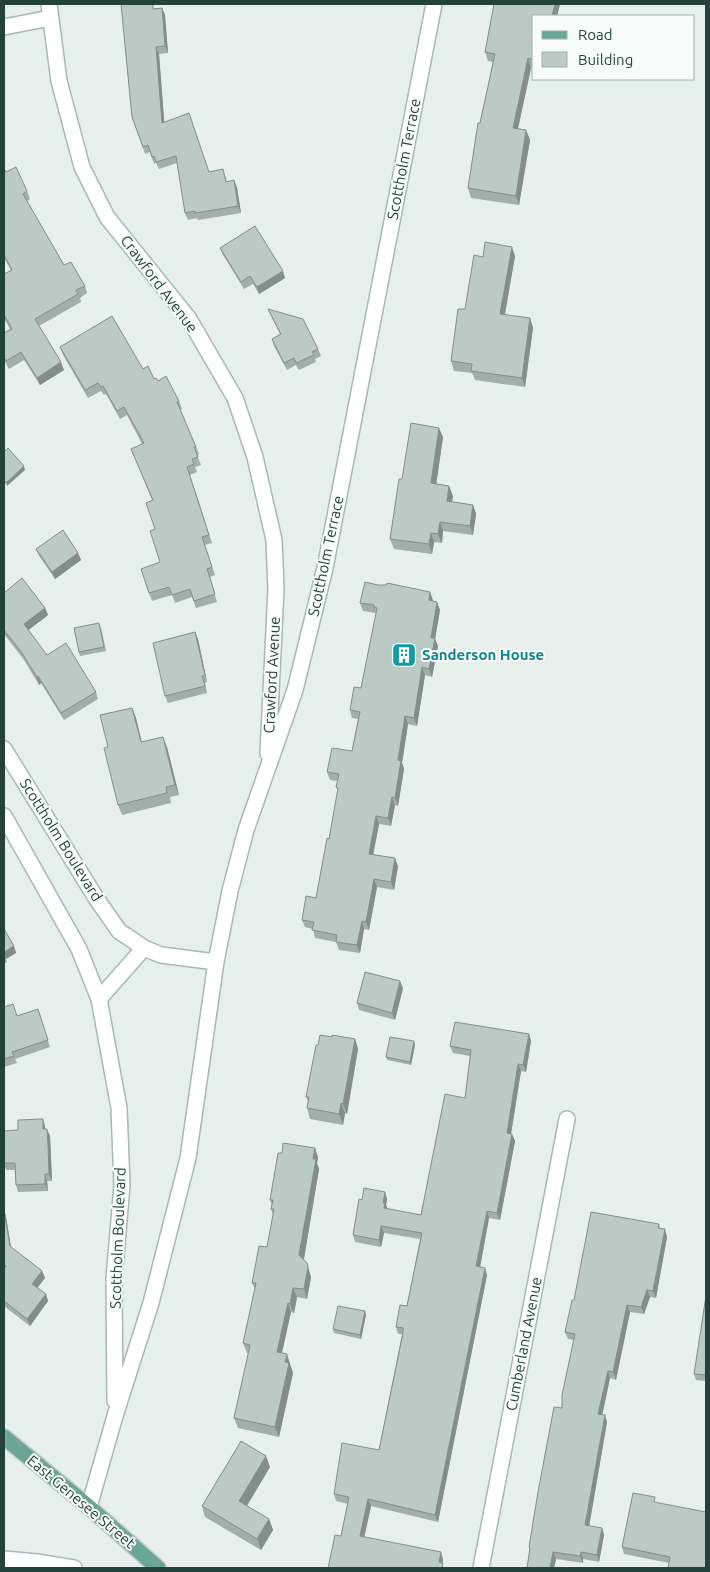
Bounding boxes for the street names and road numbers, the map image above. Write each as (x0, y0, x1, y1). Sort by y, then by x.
street label: Scottholm Terrace (383, 97, 424, 221)
street label: Crawford Avenue (117, 232, 201, 336)
street label: Scottholm Terrace (304, 494, 347, 618)
street label: Crawford Avenue (260, 616, 283, 734)
street label: Scottholm Boulevard (17, 775, 106, 904)
street label: Scottholm Boulevard (107, 1167, 128, 1309)
street label: Cumberland Avenue (502, 1275, 545, 1412)
street label: East Genesee Street (24, 1452, 139, 1552)

